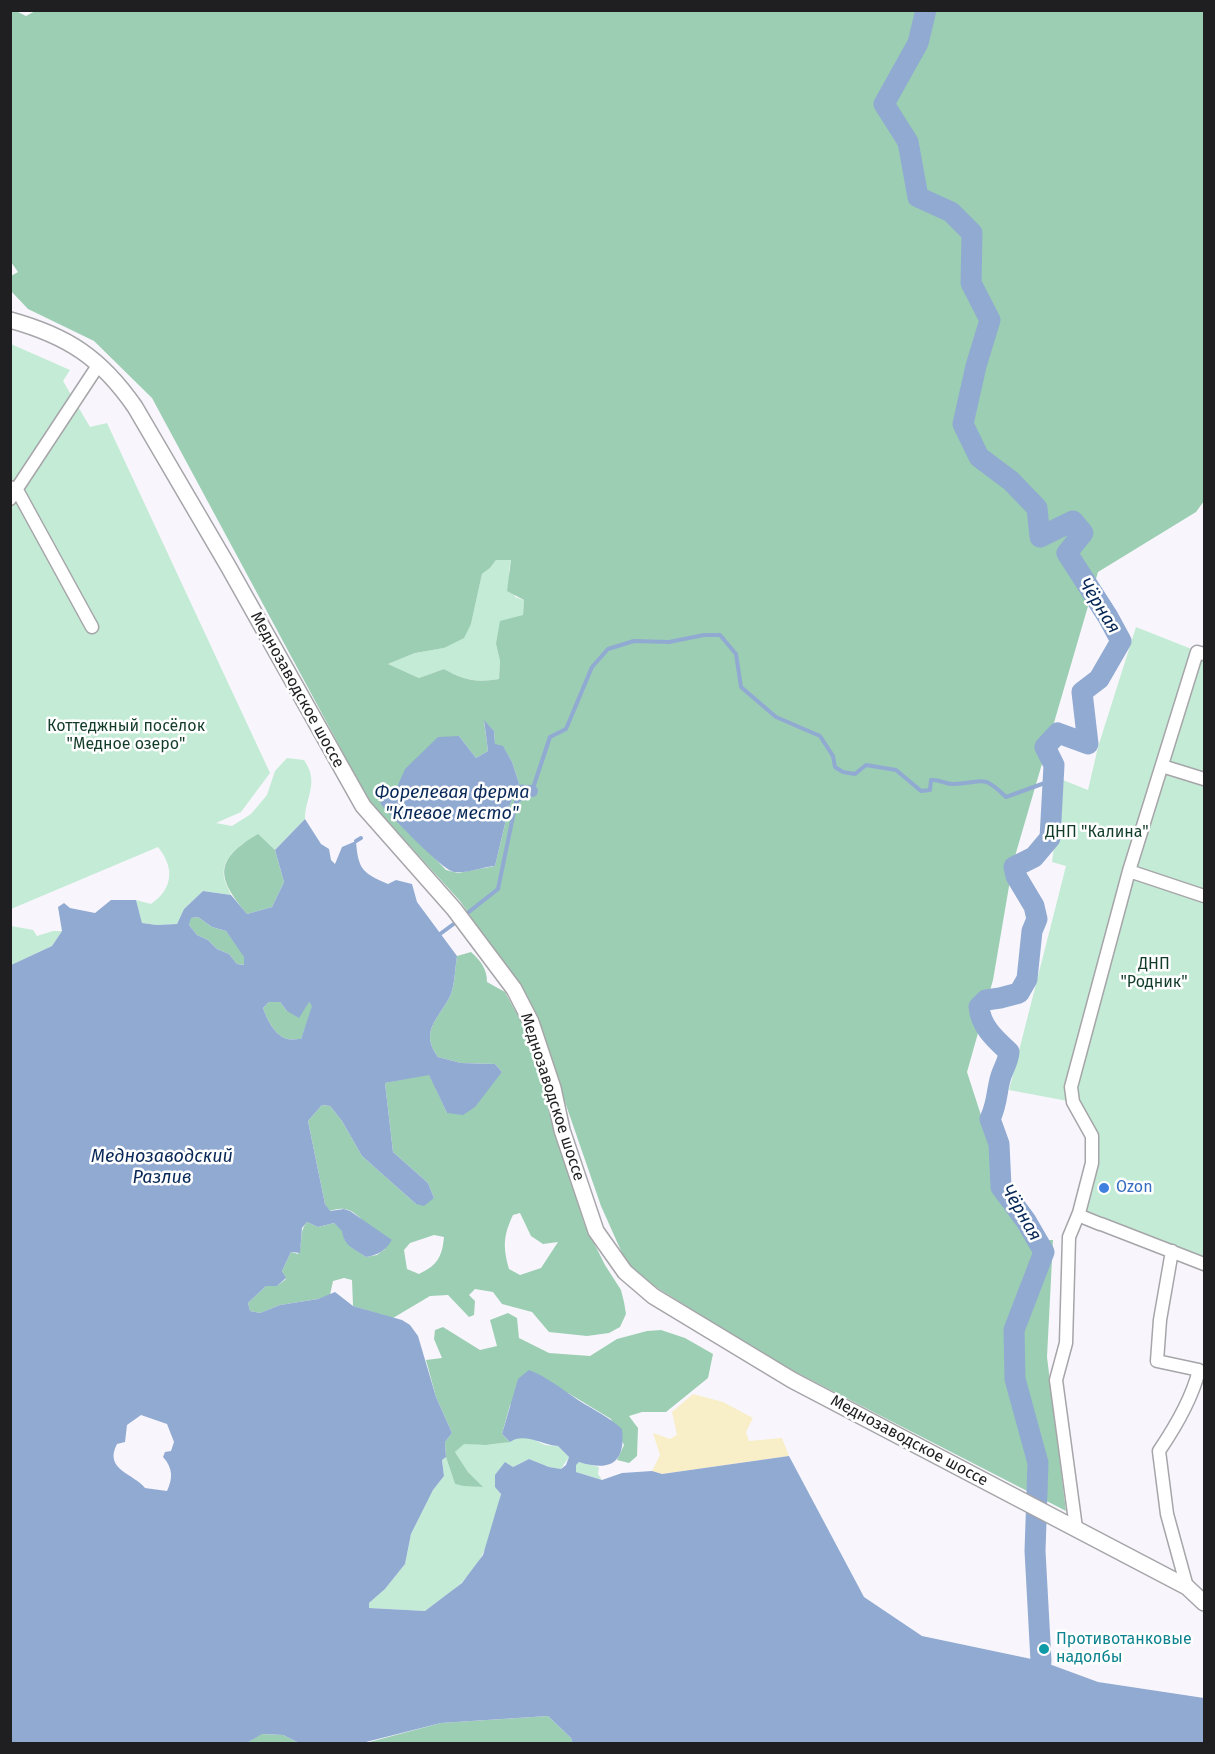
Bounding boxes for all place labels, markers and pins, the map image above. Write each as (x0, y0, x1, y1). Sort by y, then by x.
place label: Ozon (1116, 1178, 1153, 1198)
marker: Ozon (1097, 1181, 1111, 1195)
place label: Противотанковые надолбы (1056, 1630, 1192, 1668)
marker: Противотанковые надолбы (1037, 1642, 1051, 1656)

